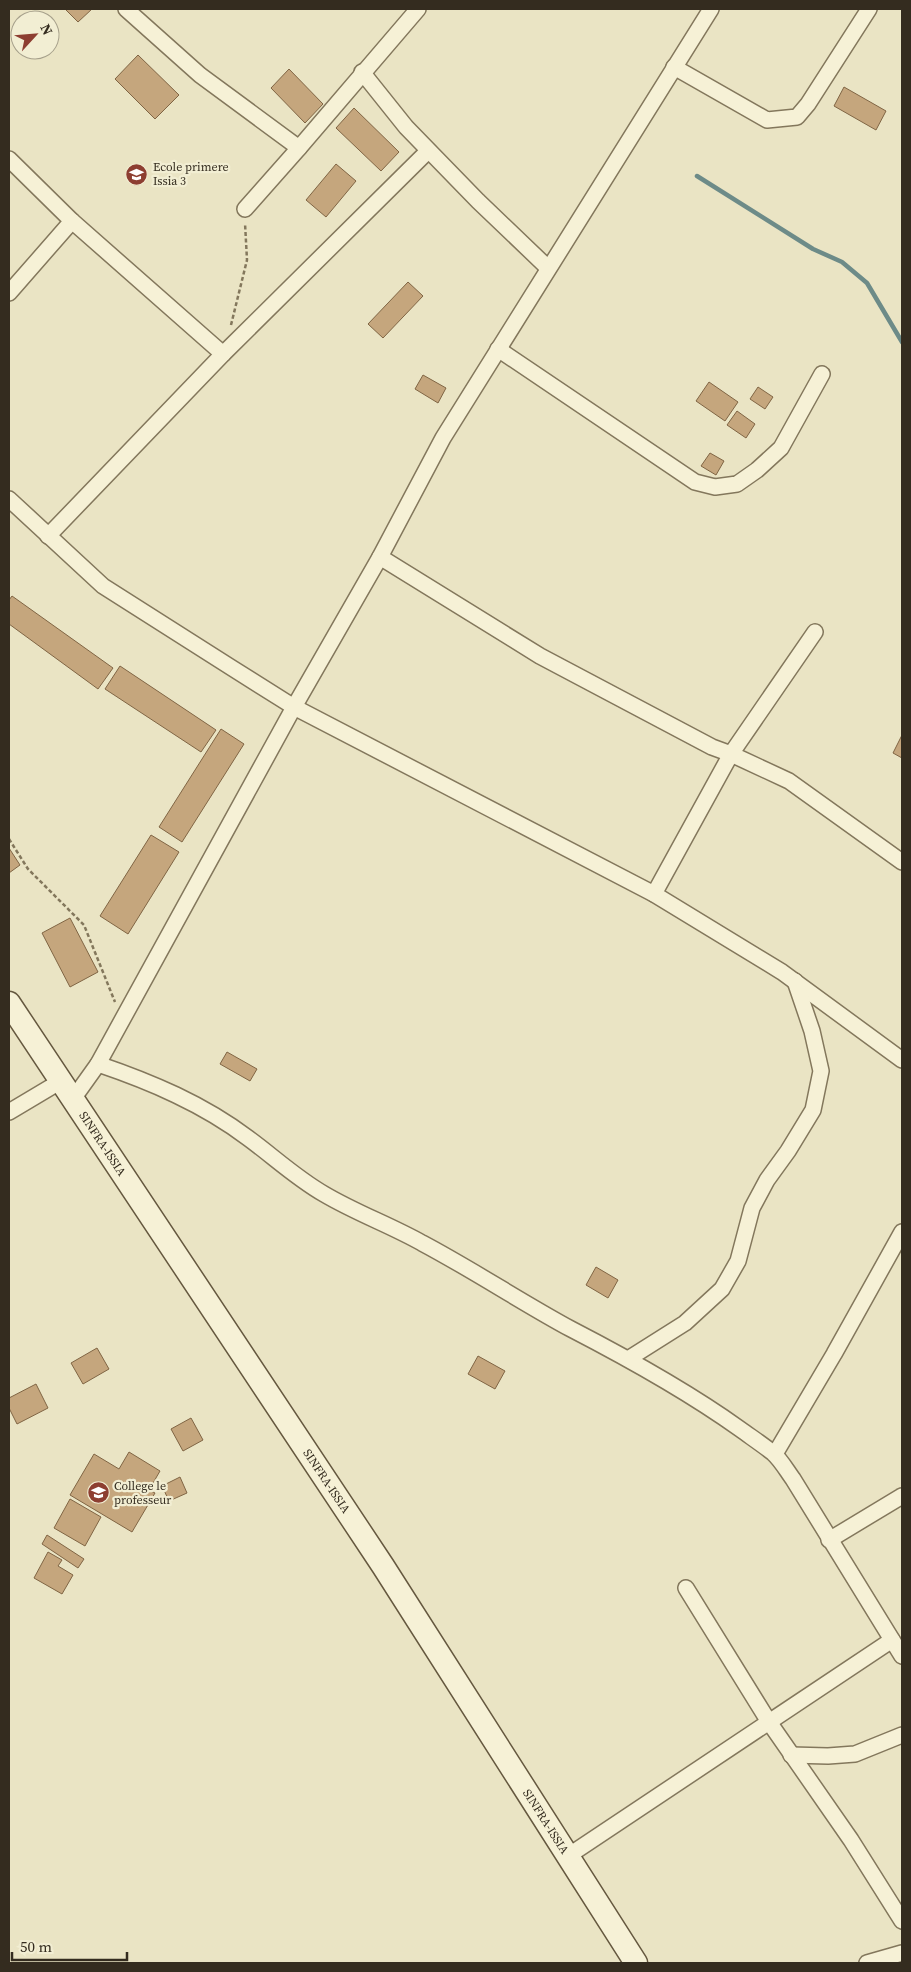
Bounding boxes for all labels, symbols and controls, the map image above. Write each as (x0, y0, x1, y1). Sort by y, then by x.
north arrow (10, 10, 60, 60)
text: N (35, 20, 58, 38)
place label: Ecole primere Issia 3 (153, 159, 229, 189)
school or university icon: Ecole primere Issia 3 (125, 162, 149, 186)
street label: SINFRA-ISSIA (75, 1108, 130, 1179)
street label: SINFRA-ISSIA (299, 1446, 354, 1516)
place label: College le professeur (114, 1478, 171, 1508)
school or university icon: College le professeur (86, 1481, 110, 1505)
street label: SINFRA-ISSIA (519, 1786, 573, 1857)
scale bar (12, 1930, 128, 1962)
text: 50 m (20, 1936, 52, 1957)

